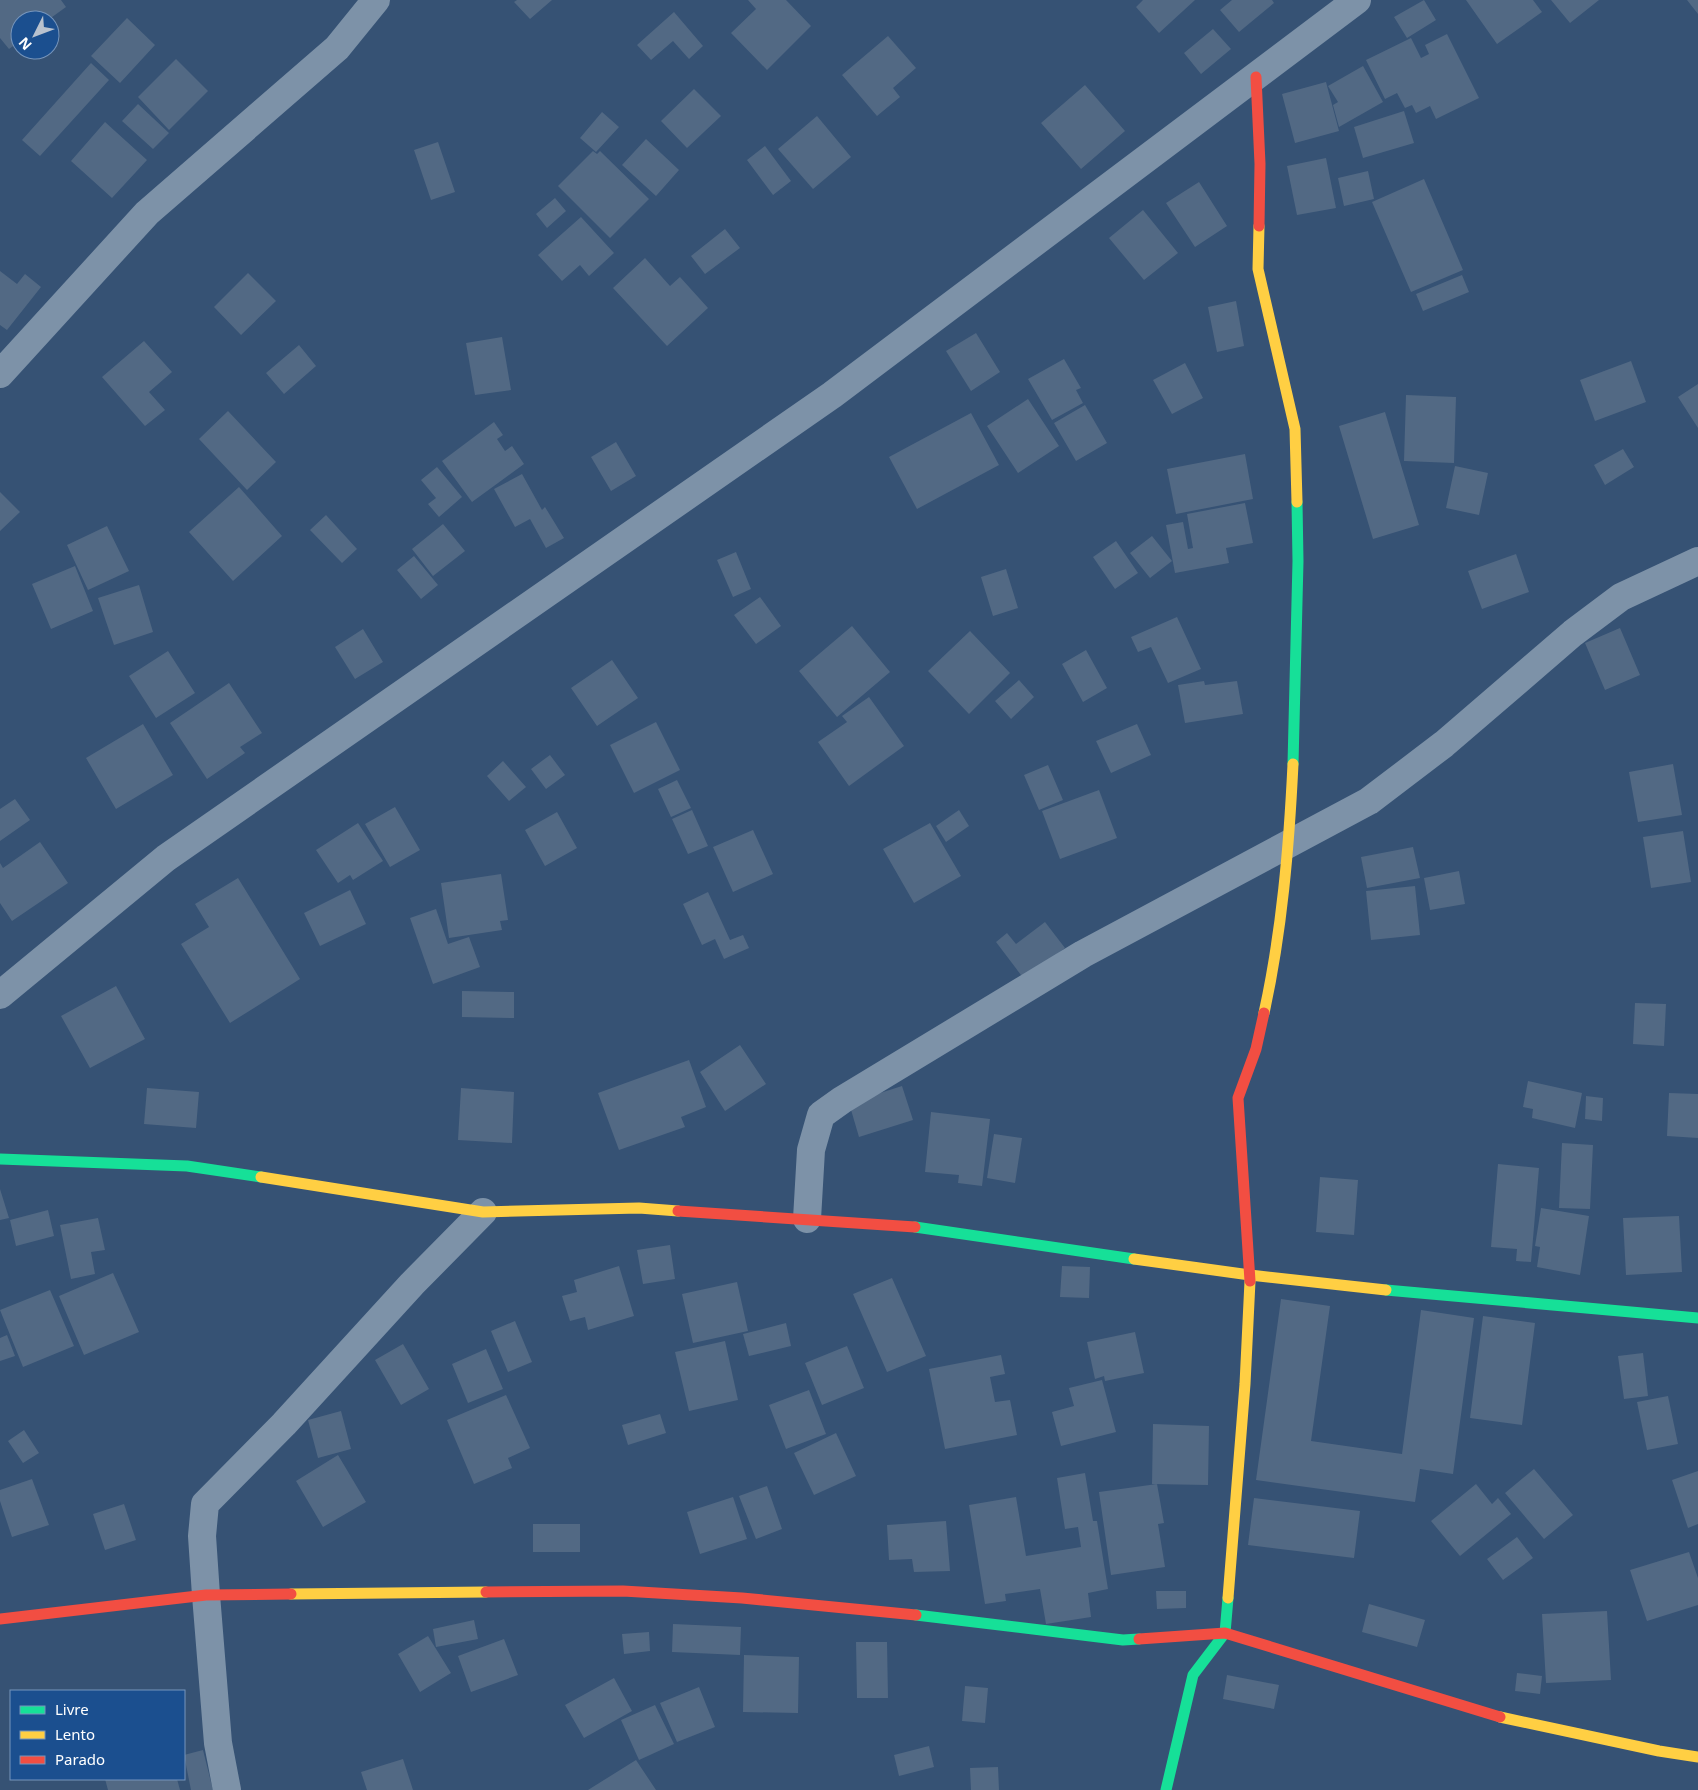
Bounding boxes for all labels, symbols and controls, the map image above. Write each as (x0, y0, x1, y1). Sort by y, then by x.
north arrow (10, 10, 60, 60)
text: N (14, 33, 36, 55)
legend (10, 1690, 185, 1780)
text: Livre (55, 1699, 89, 1719)
text: Lento (55, 1724, 95, 1744)
text: Parado (55, 1749, 105, 1769)

